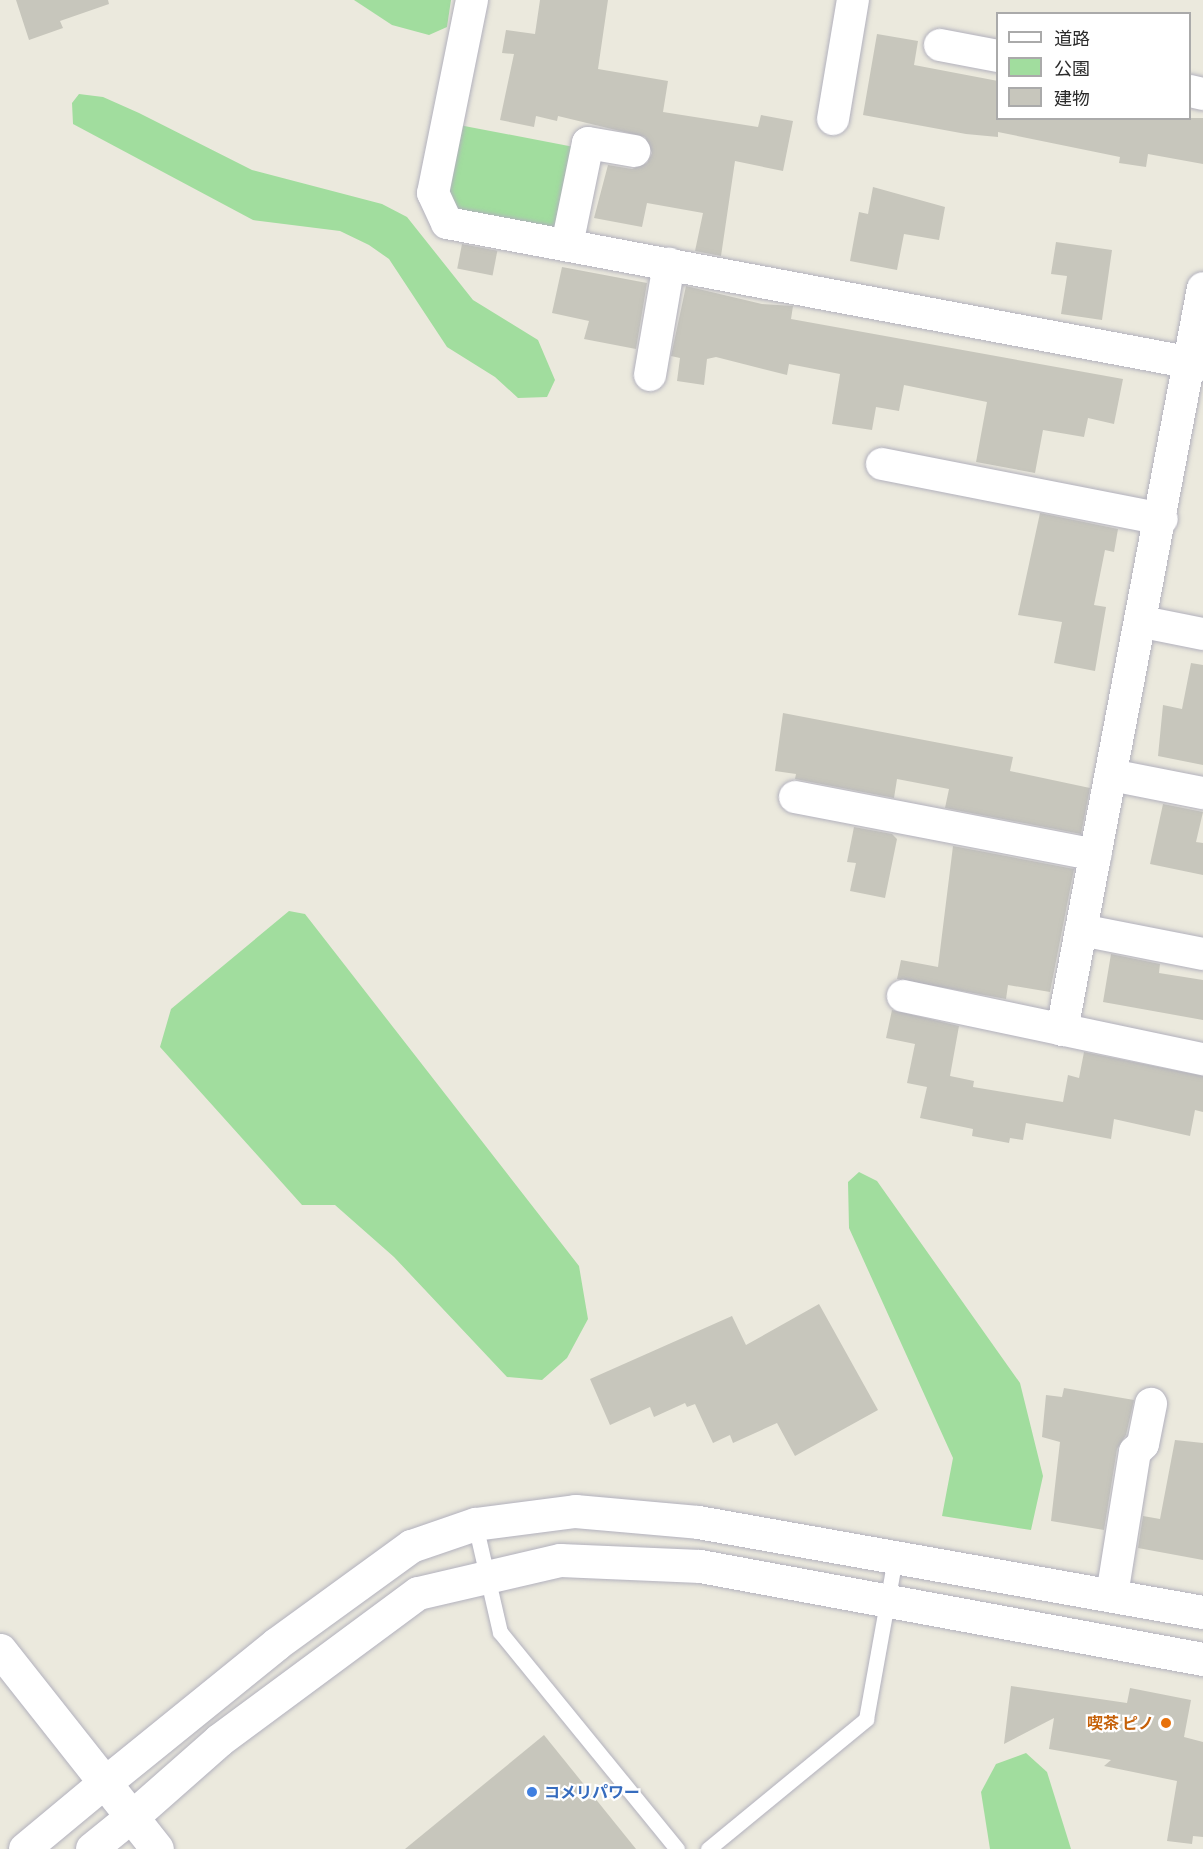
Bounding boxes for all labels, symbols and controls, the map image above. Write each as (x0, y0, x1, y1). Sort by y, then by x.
legend (996, 12, 1191, 120)
text: 道路 (1054, 27, 1090, 49)
text: 公園 (1054, 57, 1090, 79)
text: 建物 (1054, 87, 1090, 109)
place label: 喫茶 ピノ (1087, 1713, 1154, 1733)
marker: 喫茶 ピノ (1159, 1716, 1173, 1730)
place label: コメリパワー (544, 1782, 640, 1802)
marker: コメリパワー (525, 1785, 539, 1799)

